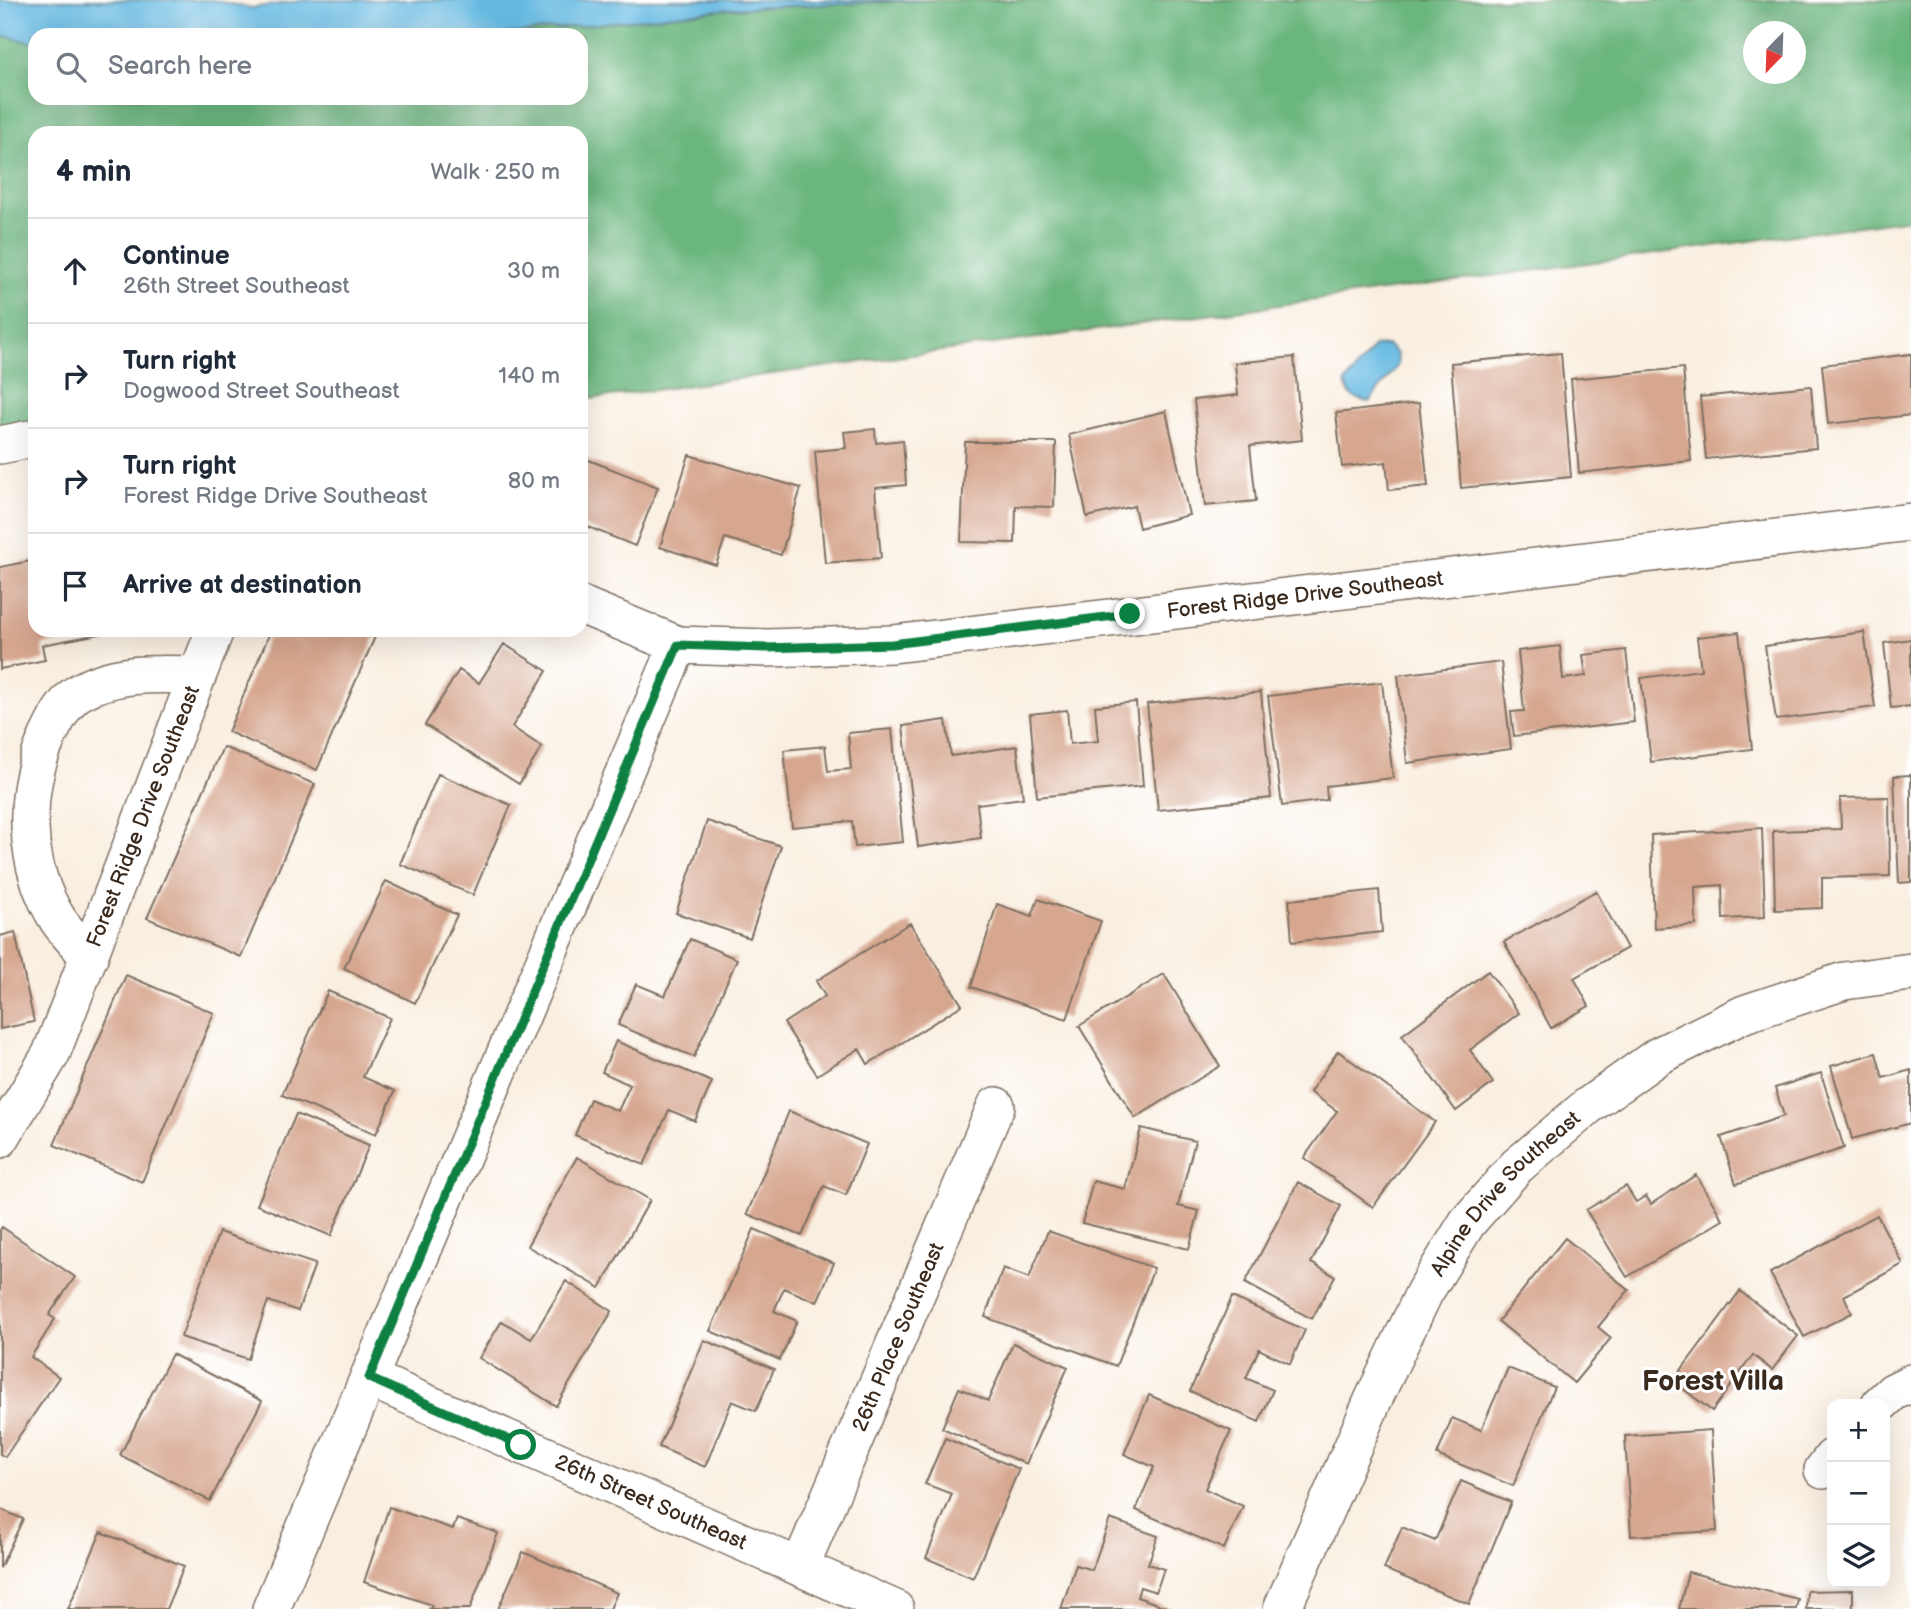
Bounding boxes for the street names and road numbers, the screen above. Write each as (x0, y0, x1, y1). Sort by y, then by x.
street label: Forest Ridge Drive Southeast (1165, 566, 1445, 624)
street label: Forest Ridge Drive Southeast (81, 682, 205, 951)
street label: Alpine Drive Southeast (1425, 1105, 1586, 1281)
street label: 26th Place Southeast (847, 1238, 949, 1435)
street label: 26th Street Southeast (551, 1449, 751, 1555)

